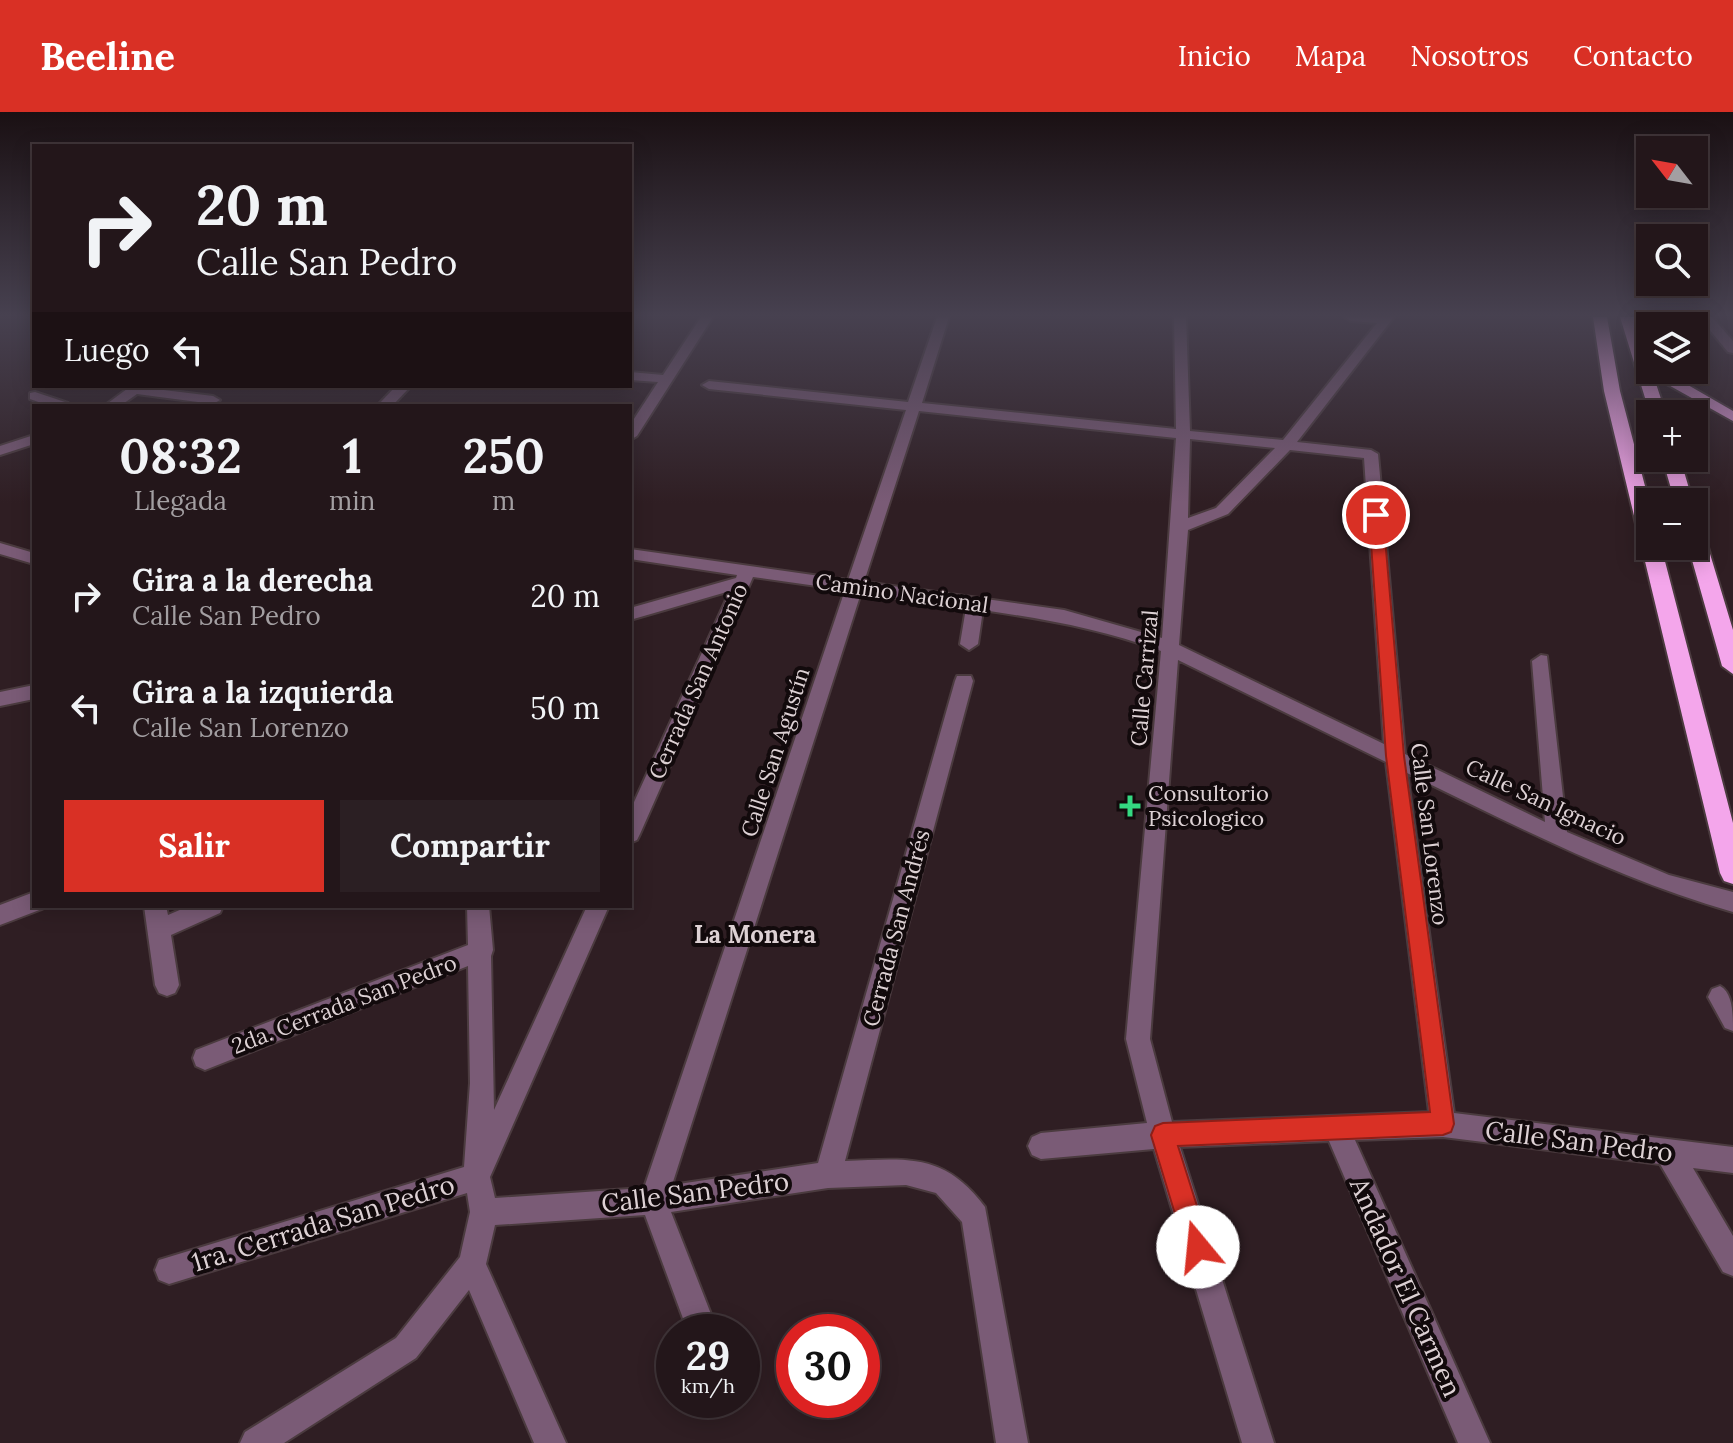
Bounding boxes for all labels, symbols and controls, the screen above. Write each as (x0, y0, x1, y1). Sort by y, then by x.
text: Beeline (40, 32, 175, 80)
text: Inicio (1178, 38, 1251, 74)
text: Mapa (1295, 38, 1366, 74)
text: Nosotros (1410, 38, 1529, 74)
text: Contacto (1573, 38, 1693, 74)
north arrow (1636, 136, 1708, 208)
map controls (1636, 136, 1708, 560)
text: 20 m (196, 169, 328, 240)
icon: right (64, 176, 168, 280)
button: search (1636, 224, 1708, 296)
text: Calle San Pedro (196, 239, 457, 285)
button: layers (1636, 312, 1708, 384)
icon: left (166, 328, 210, 372)
text: Luego (64, 331, 150, 369)
button: + (1636, 400, 1708, 472)
text: 08:32 (119, 425, 242, 486)
text: 1 (342, 425, 362, 486)
text: 250 (463, 425, 545, 486)
pin (1342, 481, 1410, 549)
text: Llegada (134, 484, 227, 517)
text: min (329, 484, 375, 517)
text: m (492, 484, 515, 517)
button: − (1636, 488, 1708, 560)
icon: arrive (1354, 493, 1398, 537)
text: Gira a la derecha (132, 561, 373, 599)
street label: Camino Nacional (814, 567, 990, 619)
icon: right (64, 574, 108, 618)
text: 20 m (531, 577, 600, 615)
street label: Cerrada San Antonio (642, 579, 754, 783)
text: Calle San Pedro (132, 599, 321, 632)
street label: Calle Carrizal (1124, 609, 1164, 747)
street label: Calle San Agustín (734, 664, 816, 840)
text: Gira a la izquierda (132, 673, 393, 711)
icon: left (64, 686, 108, 730)
text: 50 m (530, 689, 600, 727)
text: Calle San Lorenzo (132, 711, 349, 744)
street label: Calle San Lorenzo (1405, 741, 1455, 927)
street label: Calle San Ignacio (1461, 753, 1631, 851)
place label: Consultorio Psicologico (1148, 779, 1269, 832)
marker: Consultorio Psicologico (1119, 795, 1141, 817)
button: Salir (64, 800, 324, 892)
button: Compartir (340, 800, 600, 892)
street label: Cerrada San Andrés (856, 827, 936, 1029)
district label: La Monera (694, 919, 816, 950)
street label: 2da. Cerrada San Pedro (228, 948, 460, 1060)
street label: Calle San Pedro (1483, 1113, 1675, 1169)
street label: Calle San Pedro (599, 1164, 791, 1220)
street label: 1ra. Cerrada San Pedro (188, 1167, 458, 1279)
street label: Andador El Carmen (1343, 1172, 1469, 1401)
position arrow (1156, 1205, 1240, 1289)
speed limit sign: 30 (776, 1314, 880, 1418)
text: 29 (686, 1330, 730, 1381)
text: km/h (681, 1373, 735, 1398)

